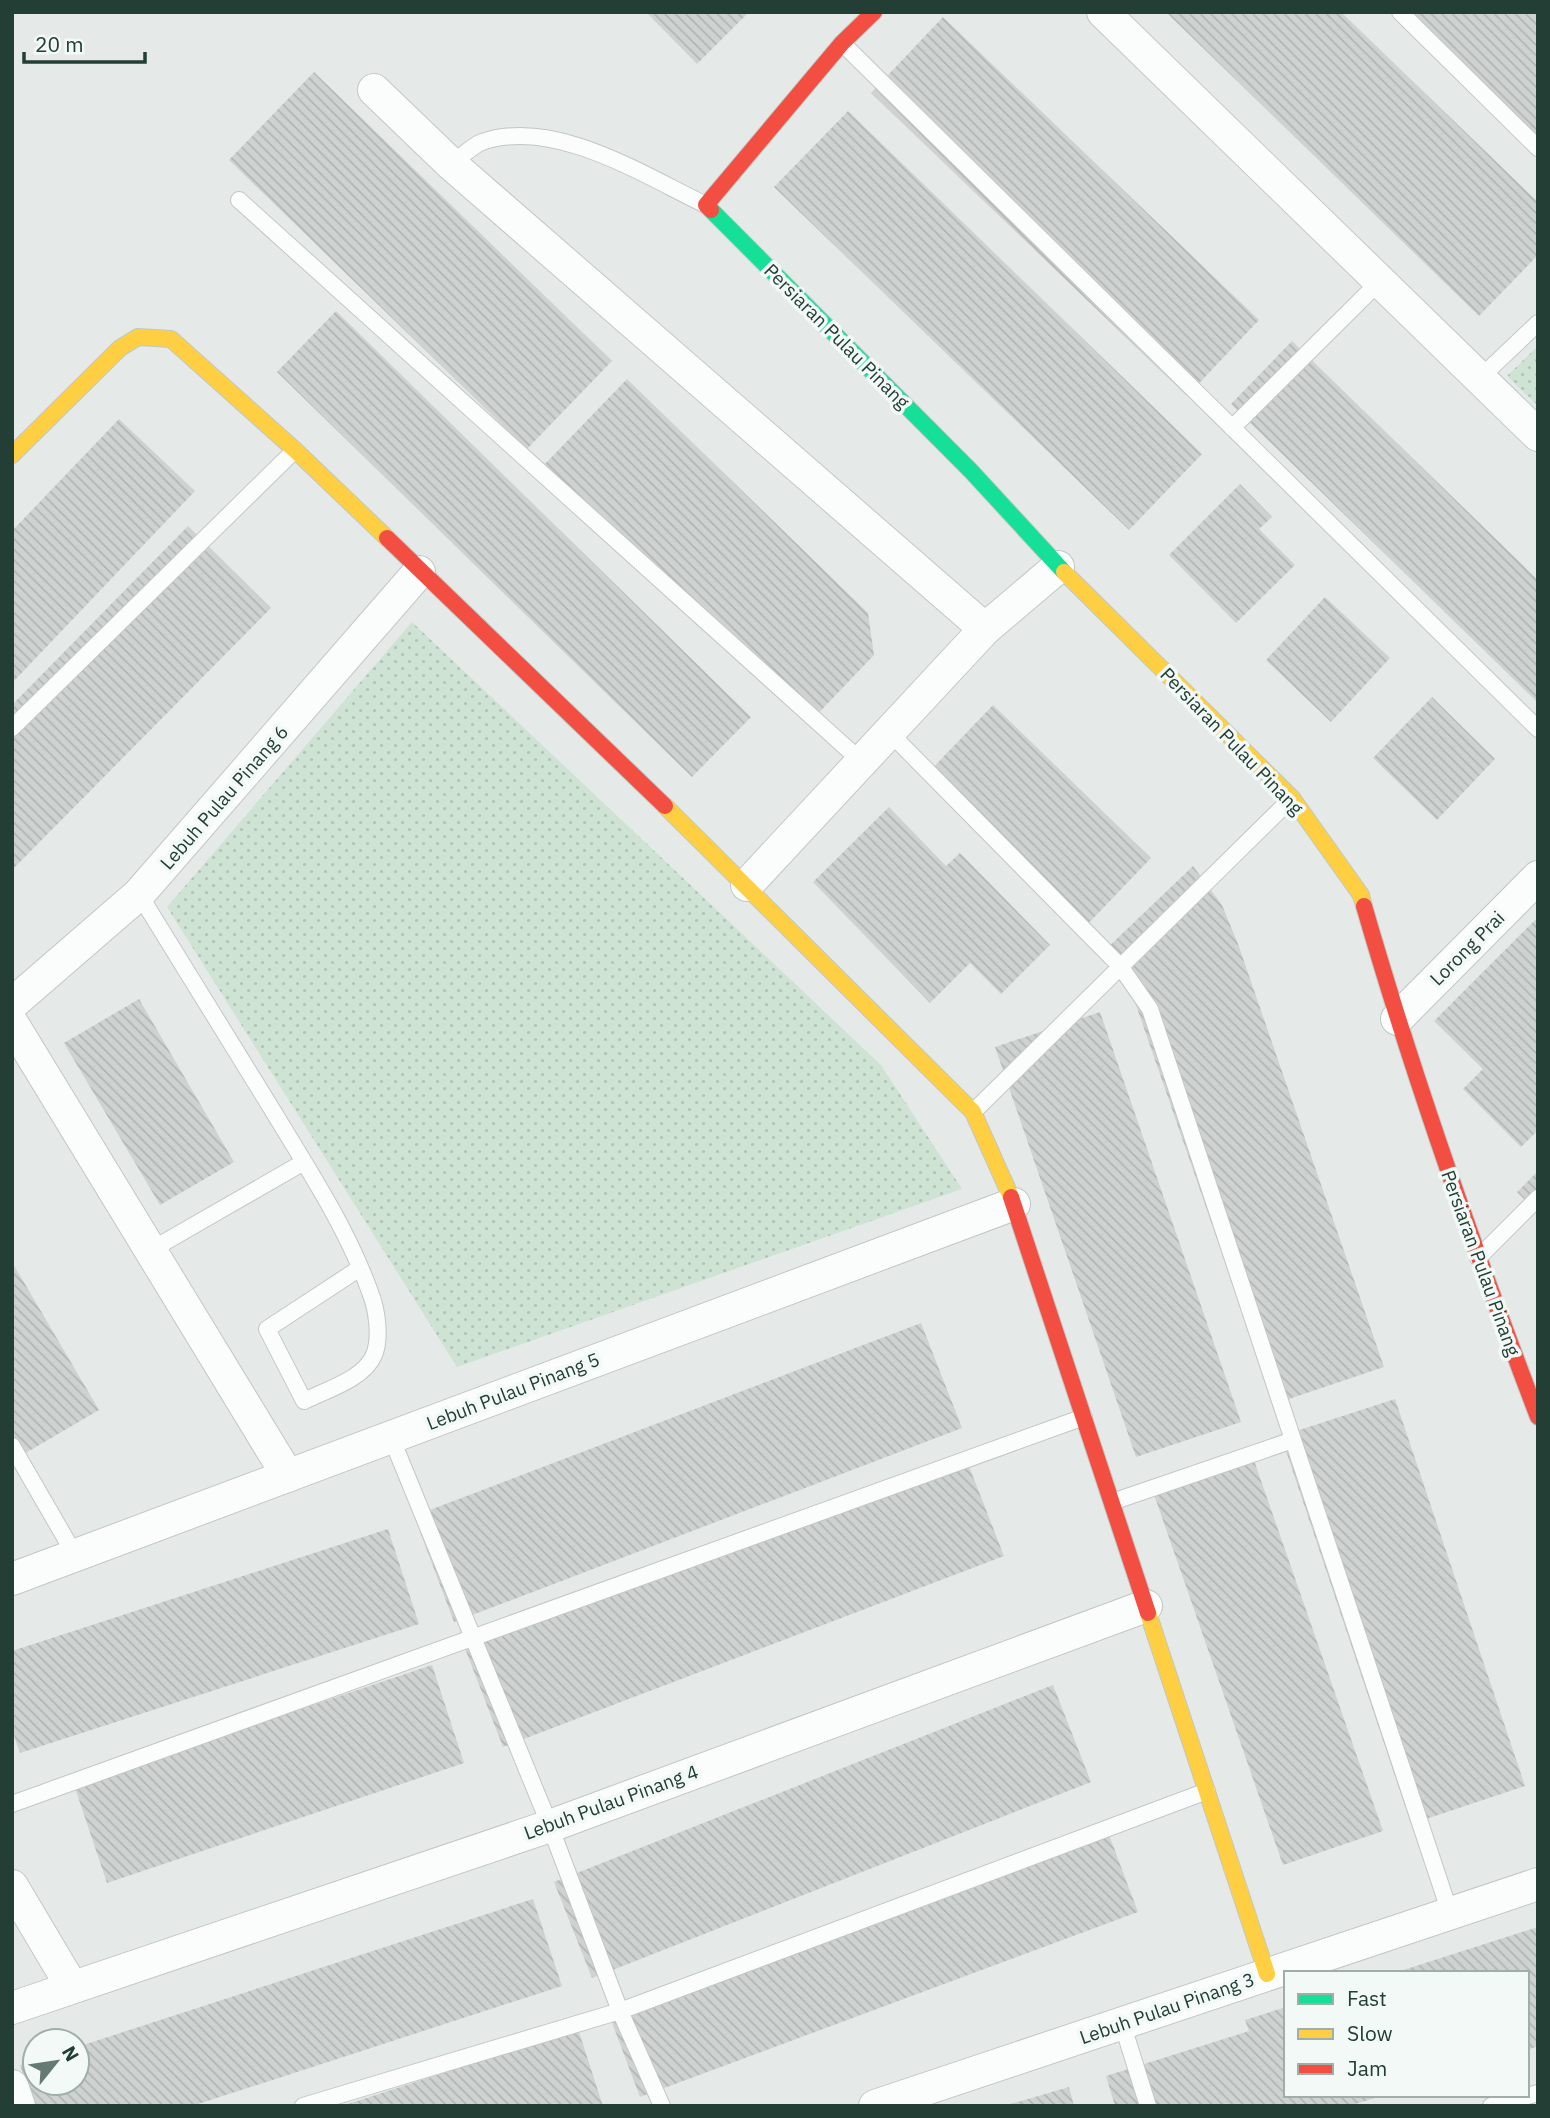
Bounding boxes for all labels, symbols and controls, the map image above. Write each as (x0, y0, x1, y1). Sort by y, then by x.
scale bar (24, 21, 145, 65)
text: 20 m (35, 30, 84, 58)
street label: Persiaran Pulau Pinang (759, 258, 915, 414)
street label: Persiaran Pulau Pinang (1155, 662, 1309, 820)
street label: Lebuh Pulau Pinang 6 (155, 720, 293, 874)
street label: Lorong Prai (1425, 906, 1509, 990)
street label: Persiaran Pulau Pinang (1436, 1167, 1526, 1359)
street label: Lebuh Pulau Pinang 5 (423, 1347, 603, 1435)
street label: Lebuh Pulau Pinang 4 (521, 1759, 701, 1845)
street label: Lebuh Pulau Pinang 3 (1076, 1967, 1258, 2049)
legend (1284, 1971, 1529, 2097)
text: Fast (1347, 1984, 1387, 2012)
text: Slow (1347, 2019, 1393, 2047)
north arrow (21, 2027, 91, 2097)
text: N (57, 2042, 85, 2065)
text: Jam (1347, 2054, 1387, 2082)

